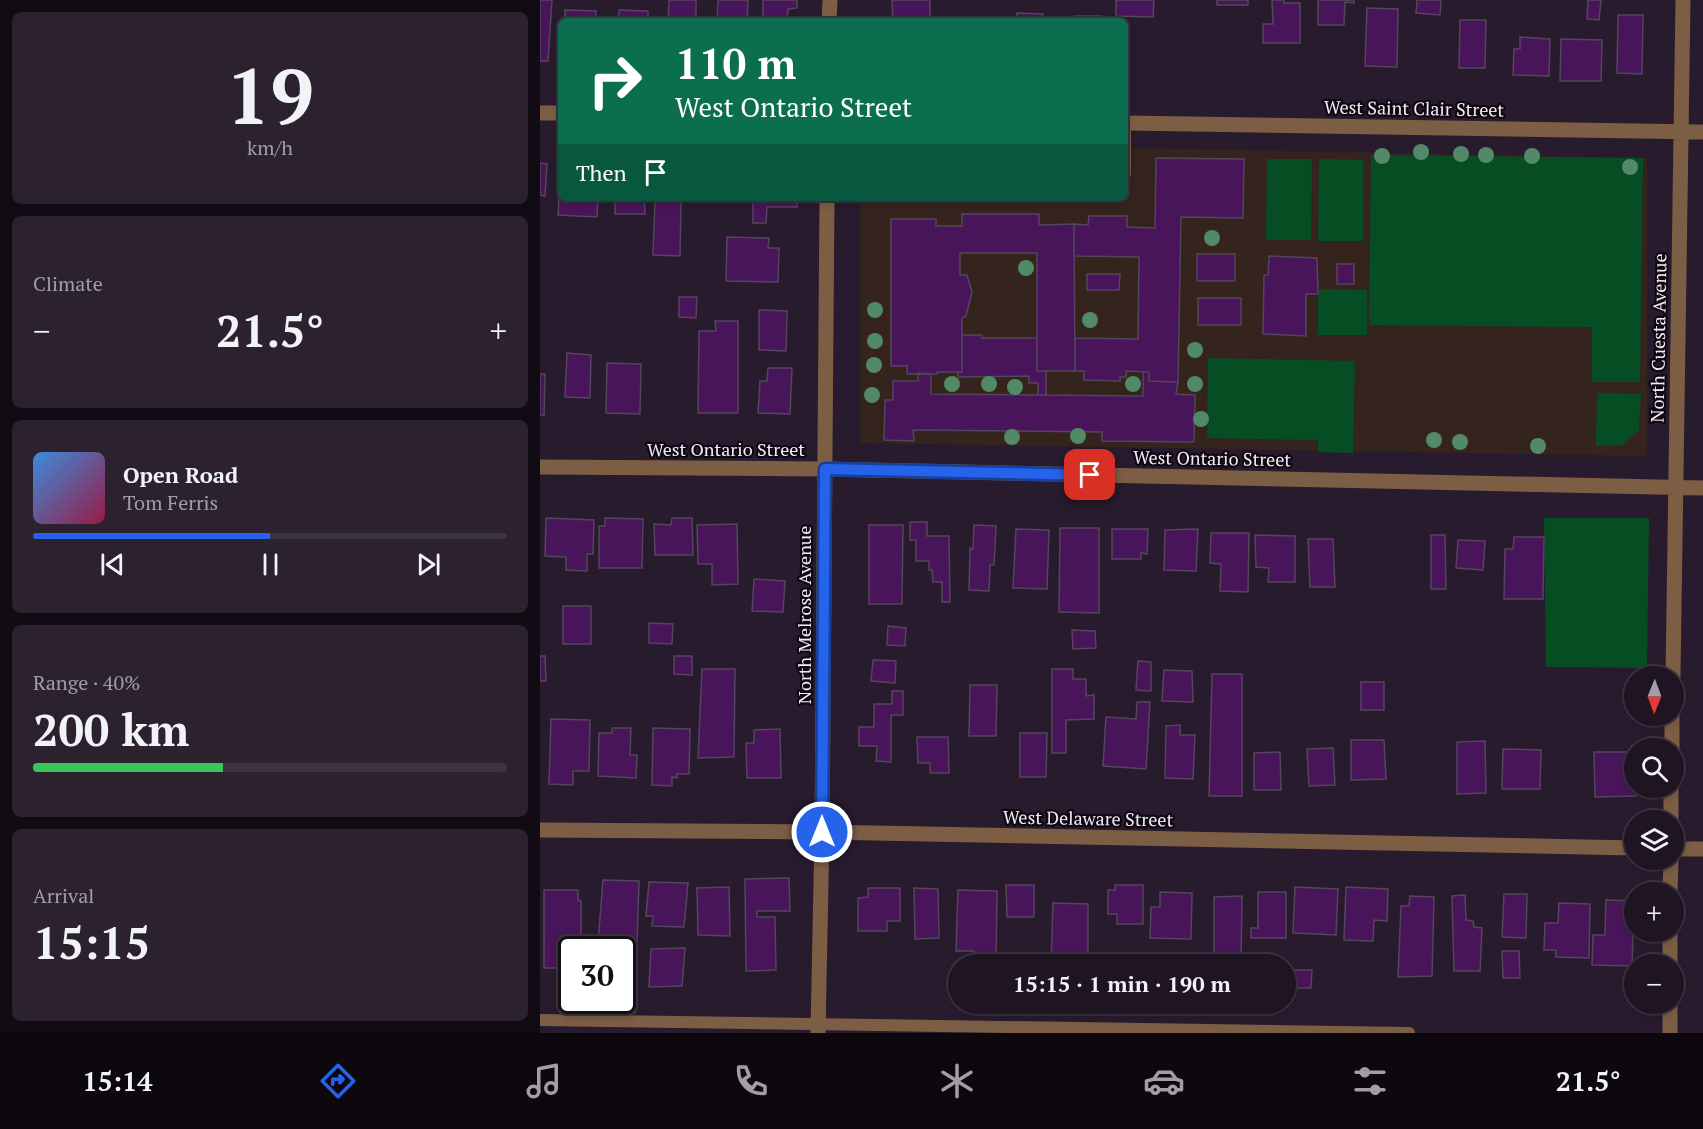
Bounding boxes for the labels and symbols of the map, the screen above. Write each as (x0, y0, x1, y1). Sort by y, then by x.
street label: West Saint Clair Street (1324, 94, 1505, 122)
street label: North Cuesta Avenue (1645, 253, 1671, 423)
street label: West Ontario Street (647, 437, 805, 461)
street label: West Ontario Street (1133, 445, 1292, 471)
pin (1064, 449, 1115, 500)
street label: North Melrose Avenue (792, 526, 816, 704)
north arrow (1624, 666, 1684, 726)
position arrow (790, 800, 854, 864)
street label: West Delaware Street (1003, 805, 1174, 831)
speed limit sign: 30 (558, 936, 636, 1014)

